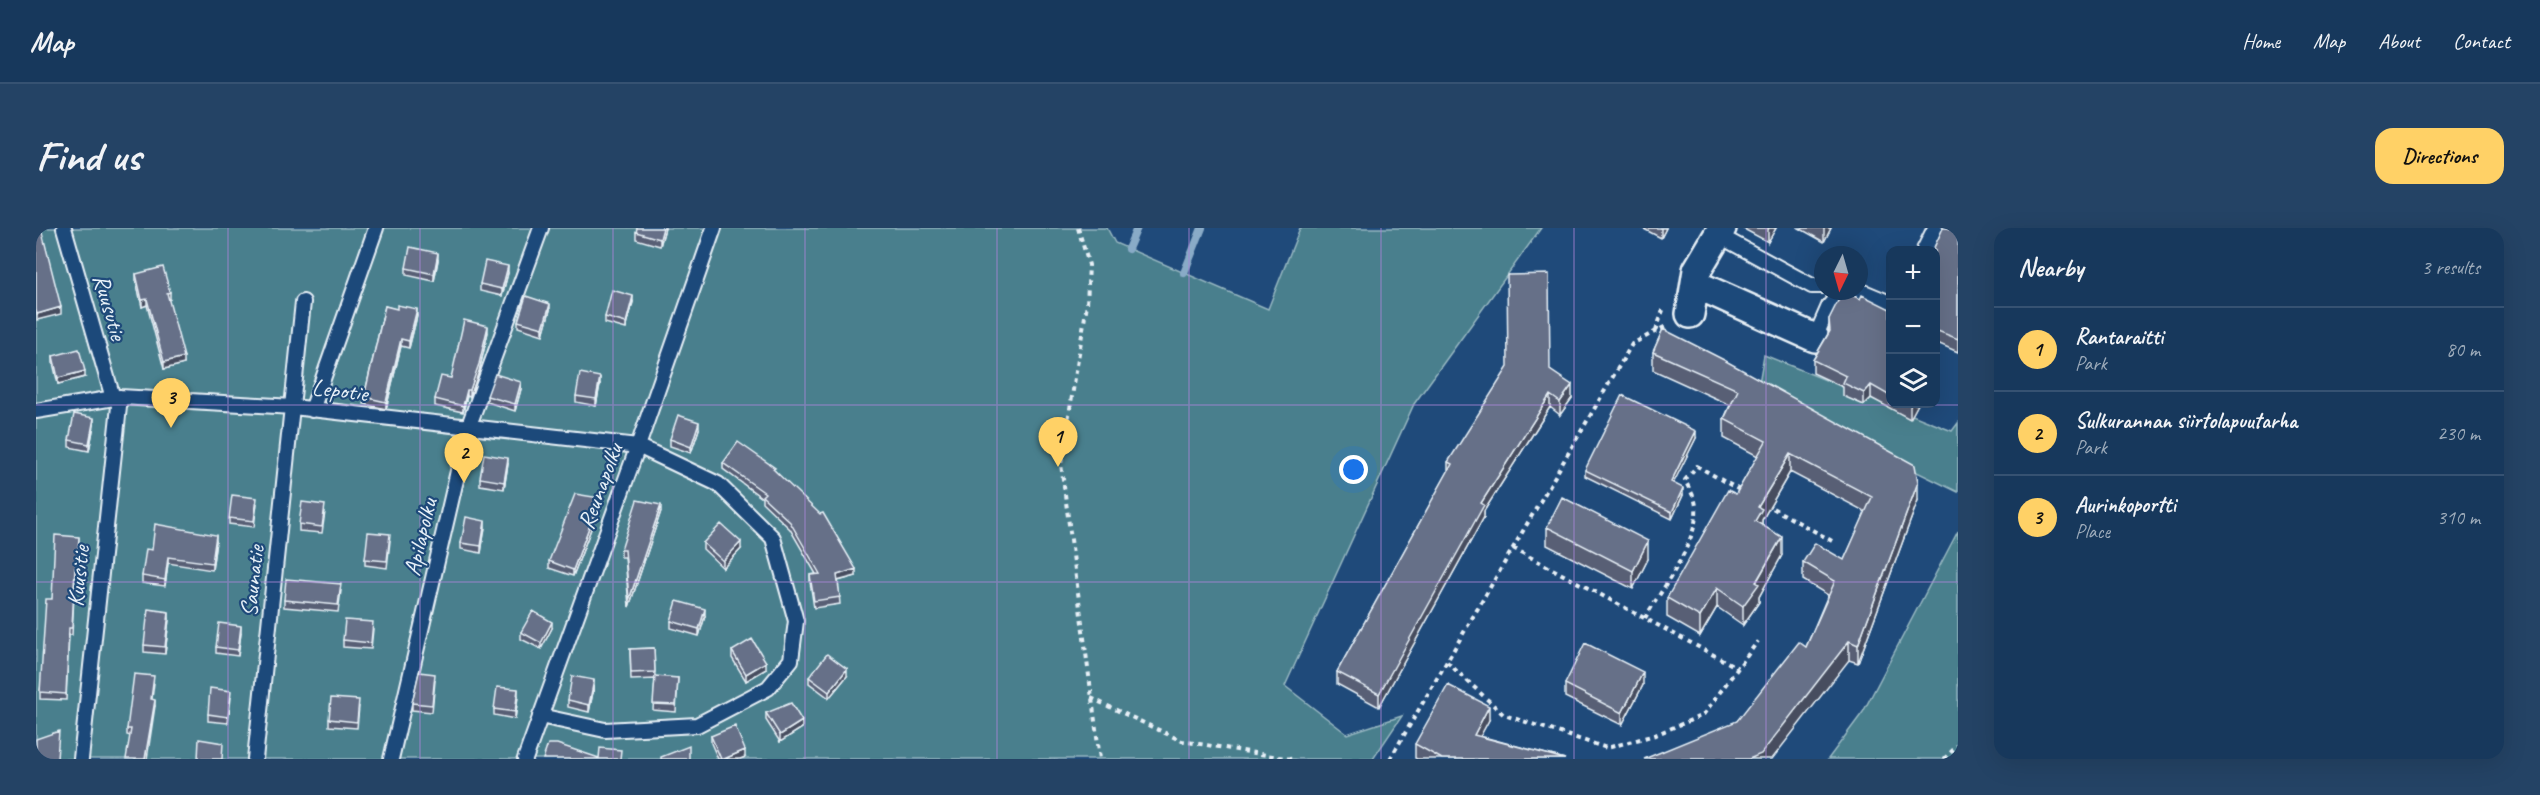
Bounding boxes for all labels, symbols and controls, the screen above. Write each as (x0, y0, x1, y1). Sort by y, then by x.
text: Map (30, 24, 73, 59)
text: Home (2242, 28, 2280, 54)
text: Map (2313, 28, 2345, 54)
text: About (2378, 28, 2420, 54)
text: Contact (2453, 28, 2510, 54)
button: Directions (2375, 128, 2504, 184)
text: Find us (36, 130, 141, 183)
north arrow (1814, 246, 1868, 300)
map controls (1886, 246, 1940, 408)
button: + (1886, 246, 1940, 300)
text: Nearby (2018, 251, 2083, 284)
text: 3 results (2421, 255, 2480, 280)
street label: Ruusutie (86, 271, 134, 346)
button: − (1886, 300, 1940, 354)
text: Rantaraitti (2075, 323, 2163, 351)
text: 1 (2033, 337, 2042, 362)
text: 80 m (2446, 337, 2480, 362)
text: Park (2075, 351, 2107, 376)
button: layers (1886, 354, 1940, 408)
street label: Lepotie (310, 372, 372, 409)
pin: 3 (152, 378, 190, 428)
text: Sulkurannan siirtolapuutarha (2075, 407, 2297, 435)
pin: 1 (1038, 418, 1078, 467)
text: 2 (2033, 421, 2042, 446)
text: 230 m (2437, 421, 2480, 446)
pin: 2 (444, 434, 484, 483)
text: Park (2075, 435, 2107, 460)
street label: Reunapolku (571, 437, 630, 533)
your location (1339, 455, 1368, 484)
text: Aurinkoportti (2075, 491, 2176, 519)
street label: Apilapolku (397, 493, 444, 579)
text: 3 (2033, 505, 2042, 530)
text: 310 m (2437, 505, 2480, 530)
text: Place (2075, 519, 2110, 544)
street label: Kuusitie (60, 542, 96, 608)
street label: Saunatie (233, 542, 271, 618)

